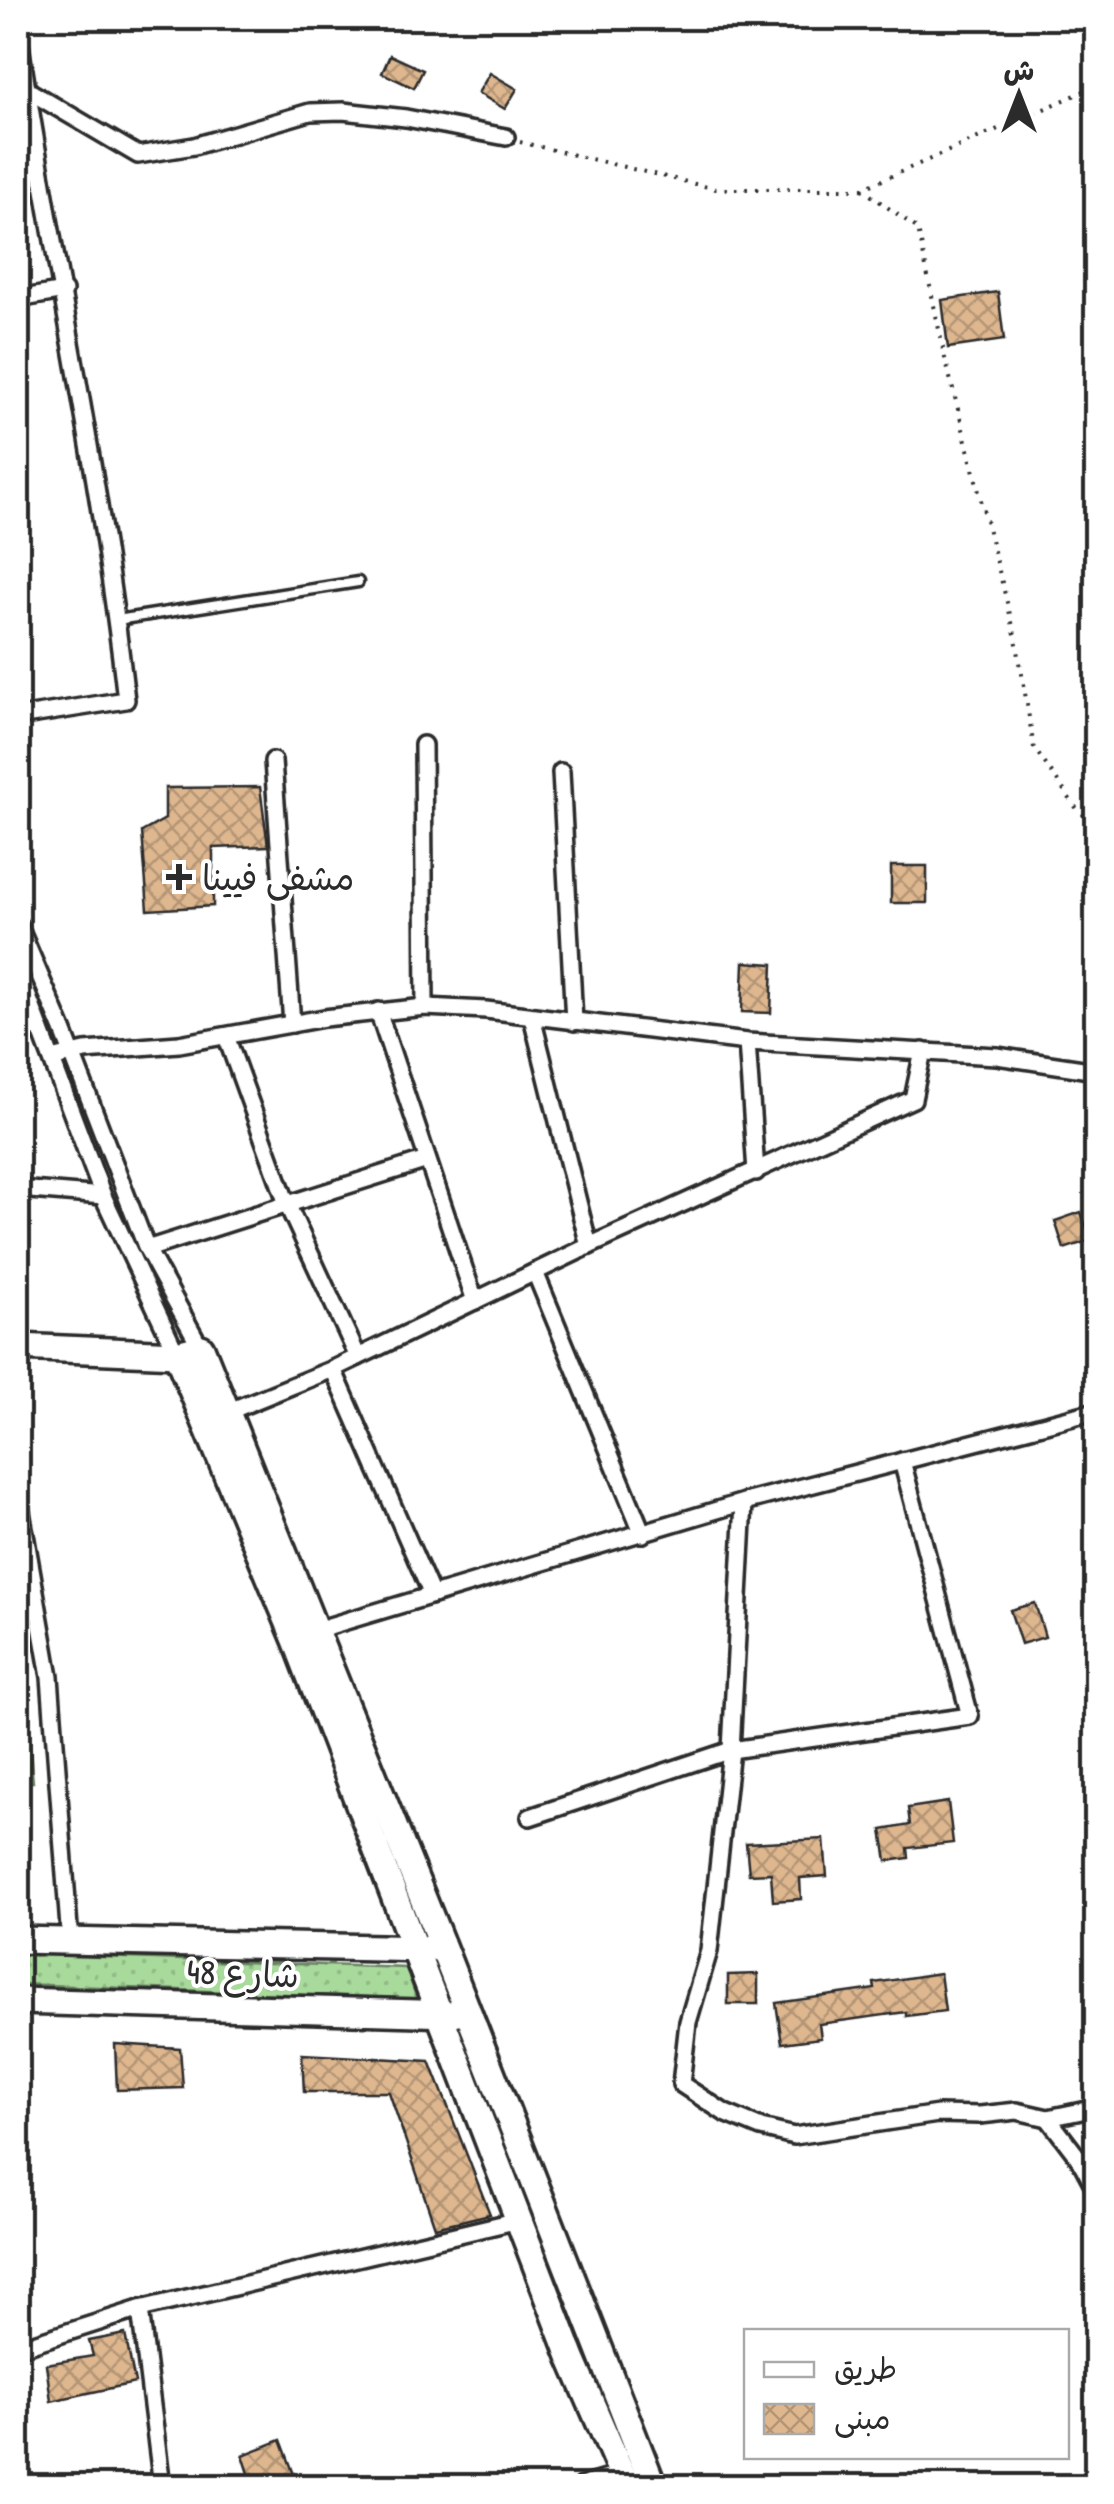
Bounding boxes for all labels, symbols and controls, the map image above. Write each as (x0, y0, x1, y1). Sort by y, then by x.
north arrow (969, 45, 1069, 145)
text: ش (1004, 51, 1034, 89)
place label: مشفى فيينا (202, 854, 354, 901)
marker: مشفى فيينا (166, 864, 192, 890)
street label: 48 شارع (186, 1948, 300, 2000)
legend (744, 2329, 1069, 2459)
text: طريق (834, 2348, 897, 2388)
text: مبنى (834, 2398, 890, 2438)

